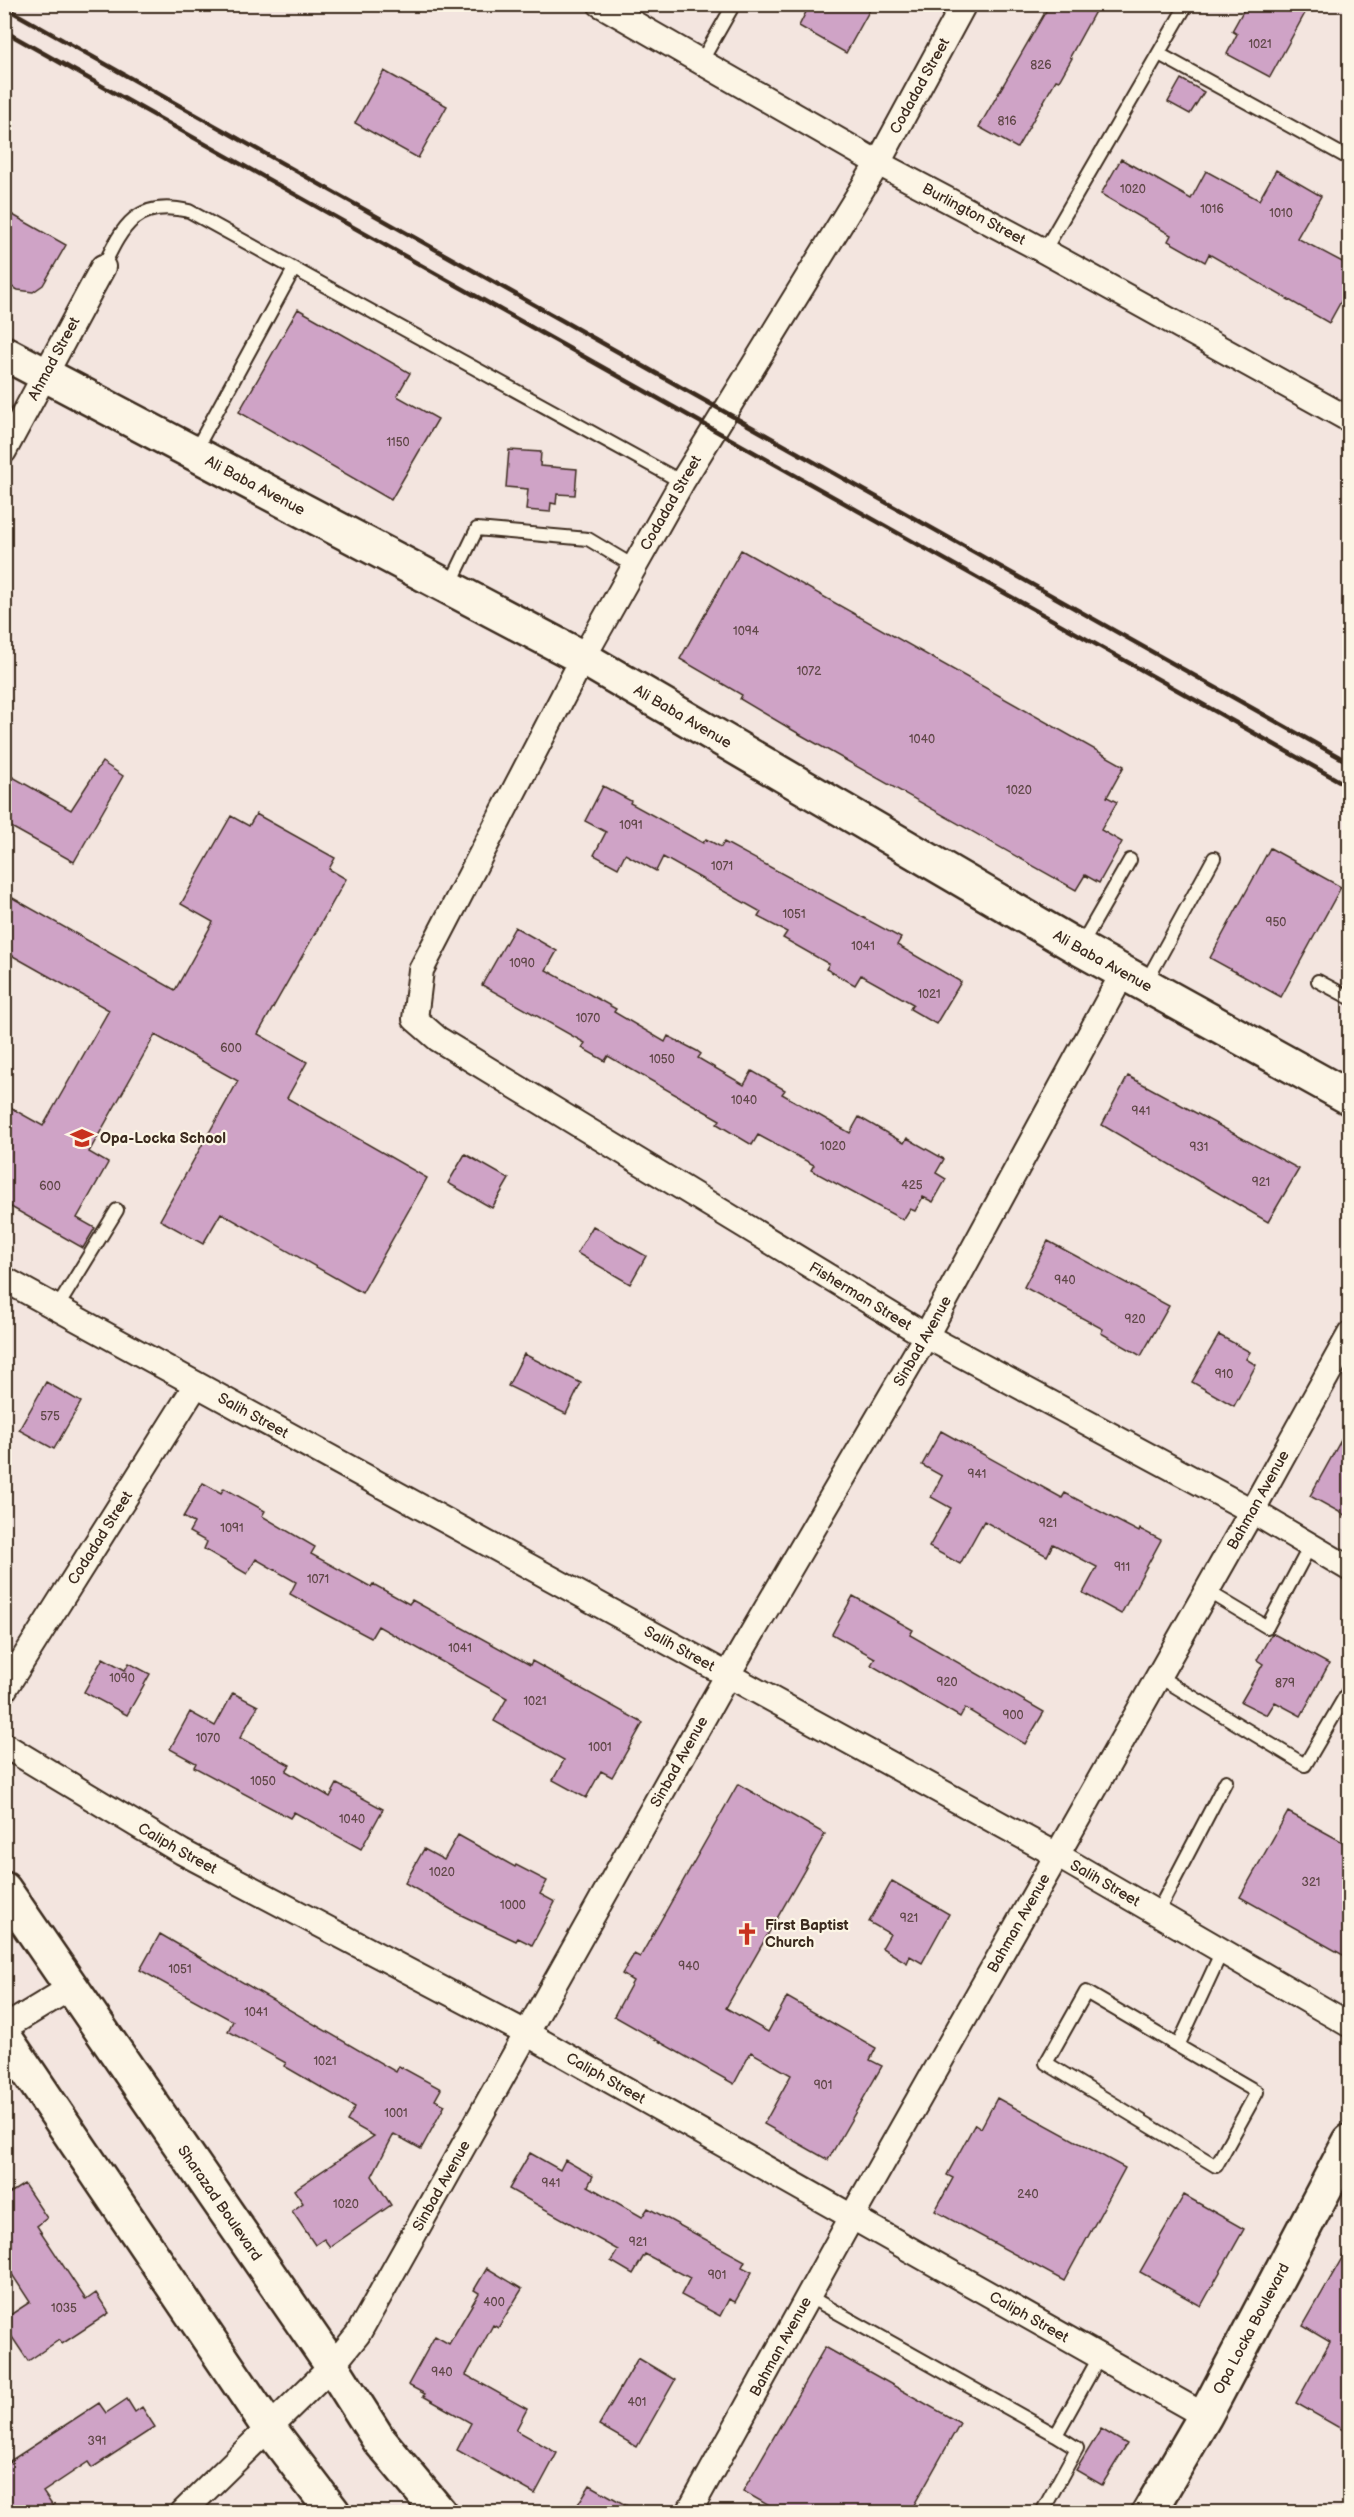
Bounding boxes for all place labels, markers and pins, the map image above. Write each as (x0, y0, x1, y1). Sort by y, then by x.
school or university icon: Opa-Locka School (69, 1125, 95, 1151)
place label: Opa-Locka School (100, 1129, 226, 1148)
place label: First Baptist Church (765, 1916, 849, 1952)
church icon: First Baptist Church (734, 1921, 760, 1947)

